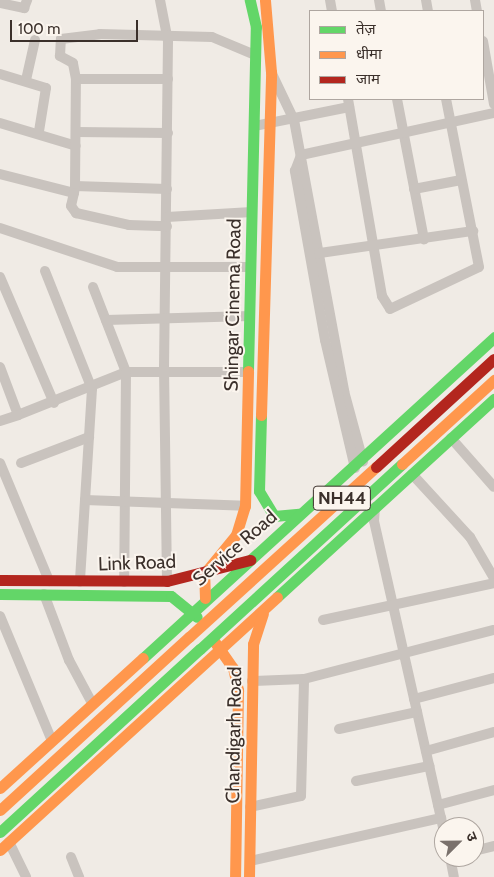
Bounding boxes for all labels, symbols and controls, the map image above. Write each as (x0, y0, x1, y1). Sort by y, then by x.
scale bar (12, 10, 140, 42)
legend (309, 10, 484, 100)
text: 100 m (18, 20, 60, 38)
text: तेज़ (356, 20, 376, 38)
text: धीमा (356, 45, 382, 63)
text: जाम (356, 70, 380, 88)
street label: Shingar Cinema Road (220, 218, 246, 392)
road number: NH44 (312, 482, 372, 514)
street label: Service Road (188, 505, 282, 591)
street label: Link Road (98, 550, 176, 576)
street label: Chandigarh Road (221, 666, 247, 804)
north arrow (434, 817, 484, 867)
text: उ (462, 829, 482, 844)

